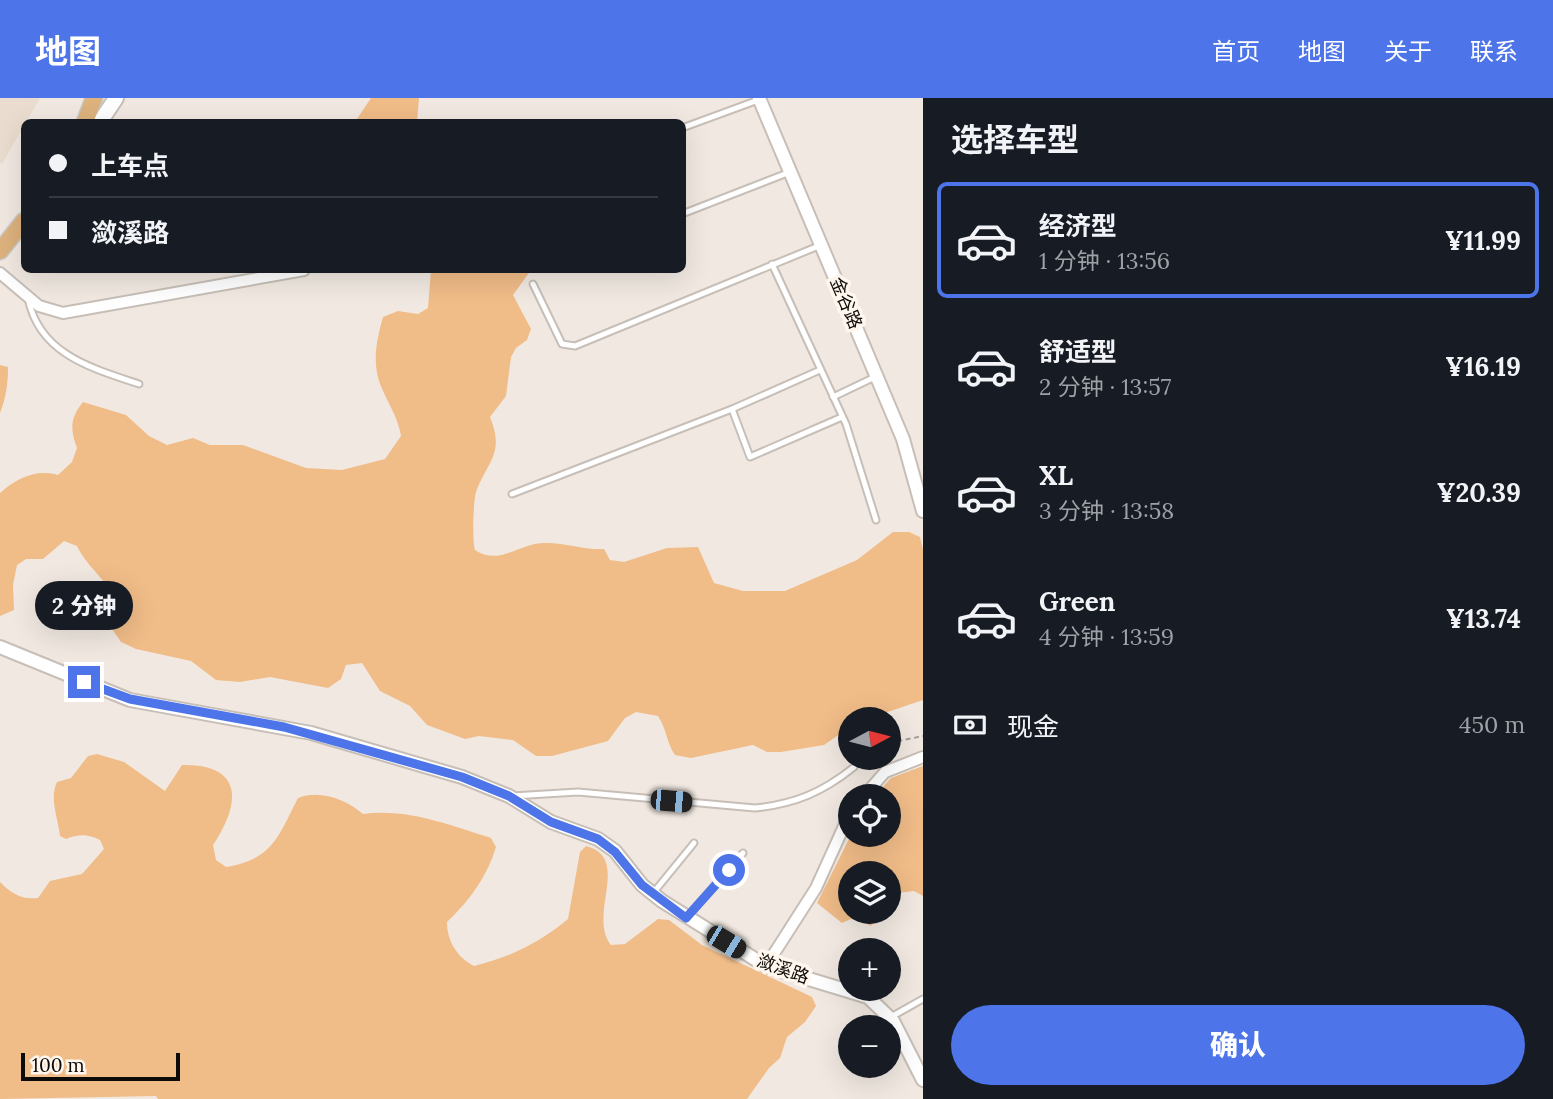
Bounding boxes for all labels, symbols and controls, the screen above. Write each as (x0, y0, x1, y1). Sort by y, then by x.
text: 地图 (35, 30, 101, 72)
text: 首页 (1212, 36, 1260, 67)
text: 地图 (1298, 36, 1346, 67)
text: 关于 (1384, 36, 1432, 67)
text: 联系 (1470, 36, 1518, 67)
text: 选择车型 (951, 119, 1079, 160)
text: 上车点 (91, 149, 169, 182)
icon: car (955, 209, 1018, 272)
text: 经济型 (1039, 209, 1117, 242)
text: 潋溪路 (91, 216, 169, 249)
text: ¥11.99 (1445, 224, 1521, 257)
text: 1 分钟 · 13:56 (1039, 246, 1170, 275)
street label: 金谷路 (825, 273, 868, 332)
icon: car (955, 335, 1018, 398)
text: 舒适型 (1039, 335, 1117, 368)
text: ¥16.19 (1445, 350, 1521, 383)
text: 2 分钟 · 13:57 (1039, 372, 1171, 401)
text: XL (1039, 459, 1073, 492)
icon: car (955, 461, 1018, 524)
text: ¥20.39 (1437, 476, 1521, 509)
text: 3 分钟 · 13:58 (1039, 496, 1174, 525)
callout: 2 分钟 (35, 580, 133, 630)
text: Green (1039, 585, 1115, 618)
icon: car (955, 587, 1018, 650)
text: 2 分钟 (52, 591, 116, 620)
text: ¥13.74 (1446, 602, 1521, 635)
text: 4 分钟 · 13:59 (1039, 622, 1174, 651)
route end (68, 666, 100, 698)
icon: cash (951, 706, 989, 744)
north arrow (838, 707, 901, 770)
map controls (838, 707, 901, 1078)
text: 现金 (1007, 710, 1059, 743)
text: 450 m (1459, 710, 1525, 739)
button: locate (838, 784, 901, 847)
car (650, 789, 693, 813)
route start (713, 854, 745, 886)
button: layers (838, 861, 901, 924)
car (703, 922, 750, 962)
button: + (838, 938, 901, 1001)
street label: 潋溪路 (754, 948, 812, 989)
button: 确认 (951, 1005, 1525, 1085)
button: − (838, 1015, 901, 1078)
scale bar (21, 1050, 180, 1082)
text: 100 m (32, 1053, 85, 1077)

